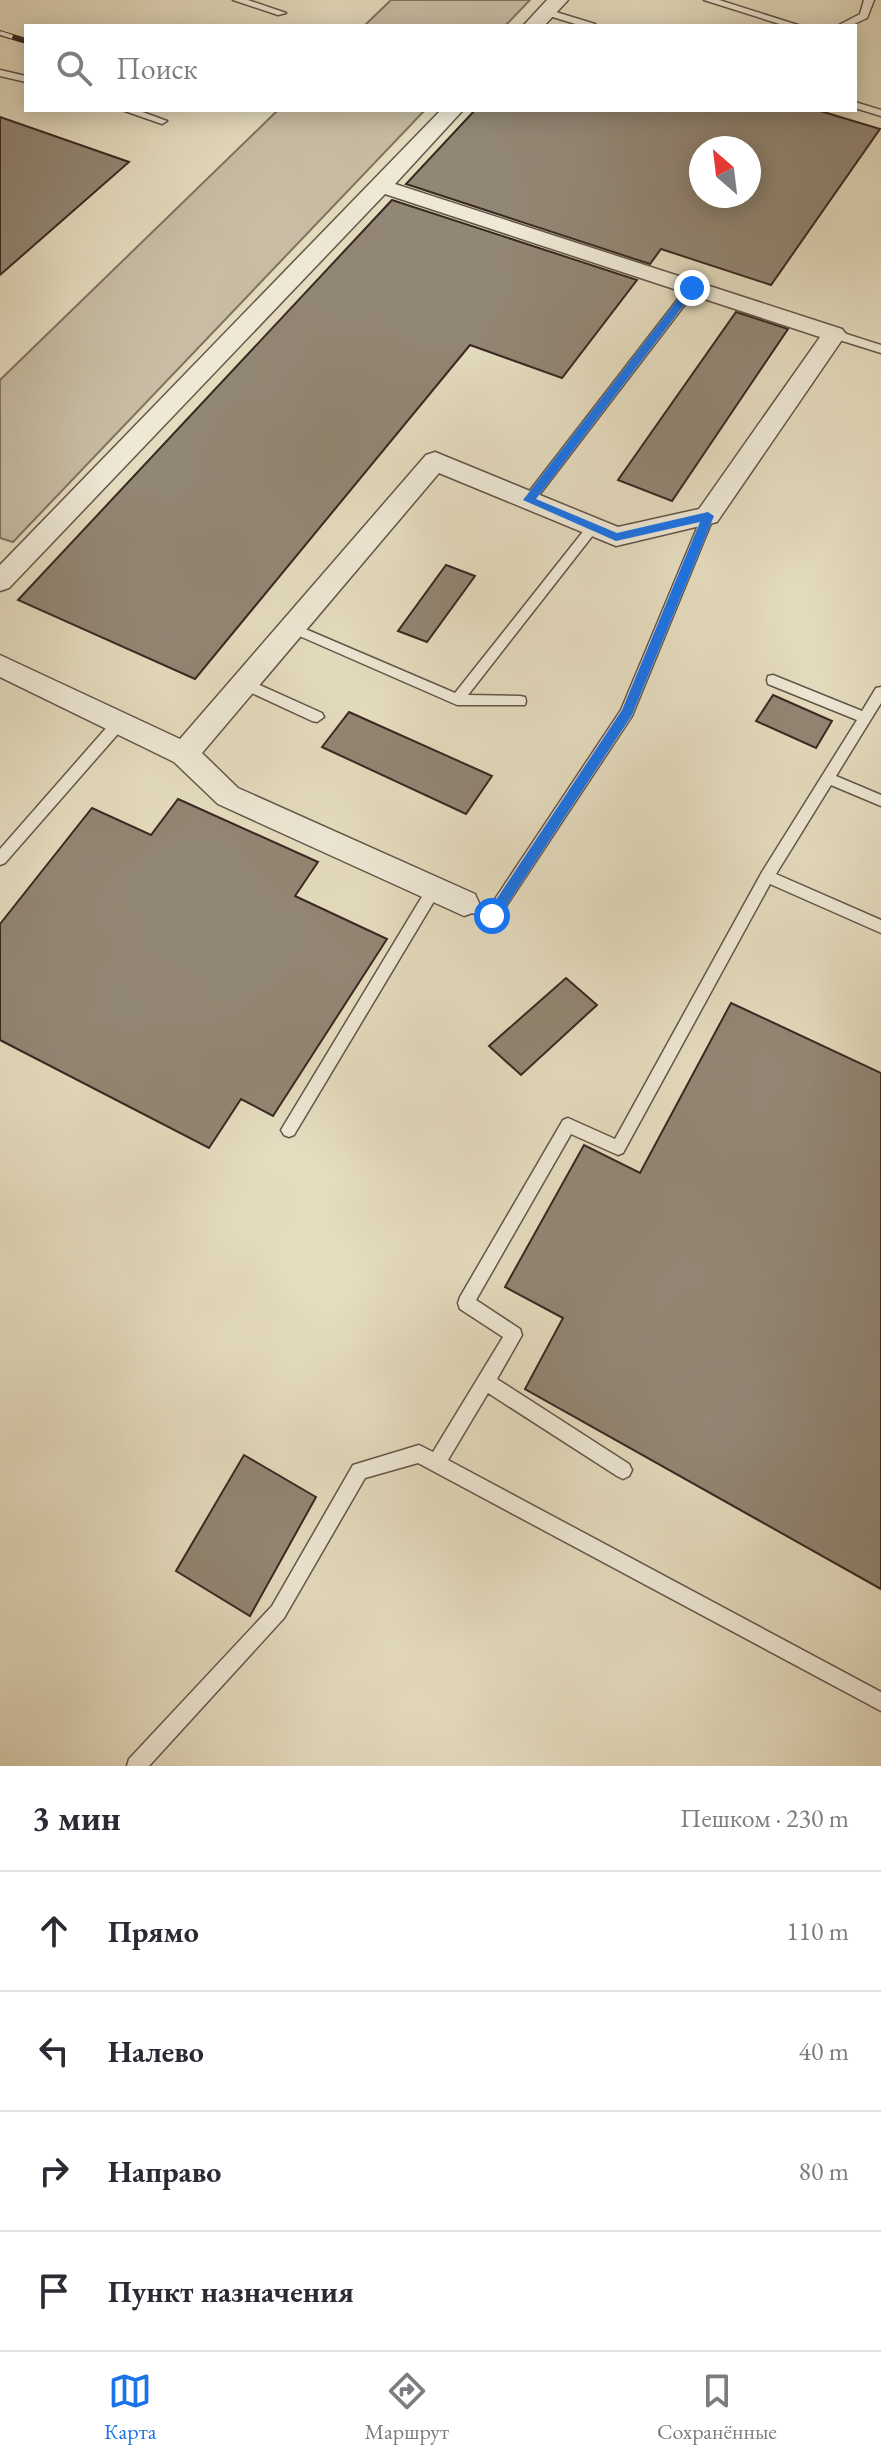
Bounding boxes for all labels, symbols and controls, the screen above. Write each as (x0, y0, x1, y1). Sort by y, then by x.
search box (24, 24, 857, 112)
icon: search (52, 46, 96, 90)
text: Поиск (116, 49, 198, 88)
north arrow (689, 136, 761, 208)
route end (674, 270, 710, 306)
route start (474, 898, 510, 934)
text: 3 мин (32, 1796, 121, 1840)
text: Пешком · 230 m (680, 1801, 849, 1835)
icon: ahead (32, 1909, 76, 1953)
text: Прямо (108, 1912, 199, 1951)
text: 110 m (786, 1914, 849, 1948)
icon: left (32, 2029, 76, 2073)
text: Налево (108, 2032, 204, 2071)
text: 40 m (799, 2034, 849, 2068)
icon: right (32, 2149, 76, 2193)
text: Направо (108, 2152, 221, 2191)
text: 80 m (799, 2154, 849, 2188)
icon: arrive (32, 2269, 76, 2313)
text: Пункт назначения (108, 2272, 354, 2311)
tab: Карта (104, 2369, 157, 2446)
tab: Маршрут (365, 2369, 449, 2446)
tab: Сохранённые (657, 2369, 777, 2446)

